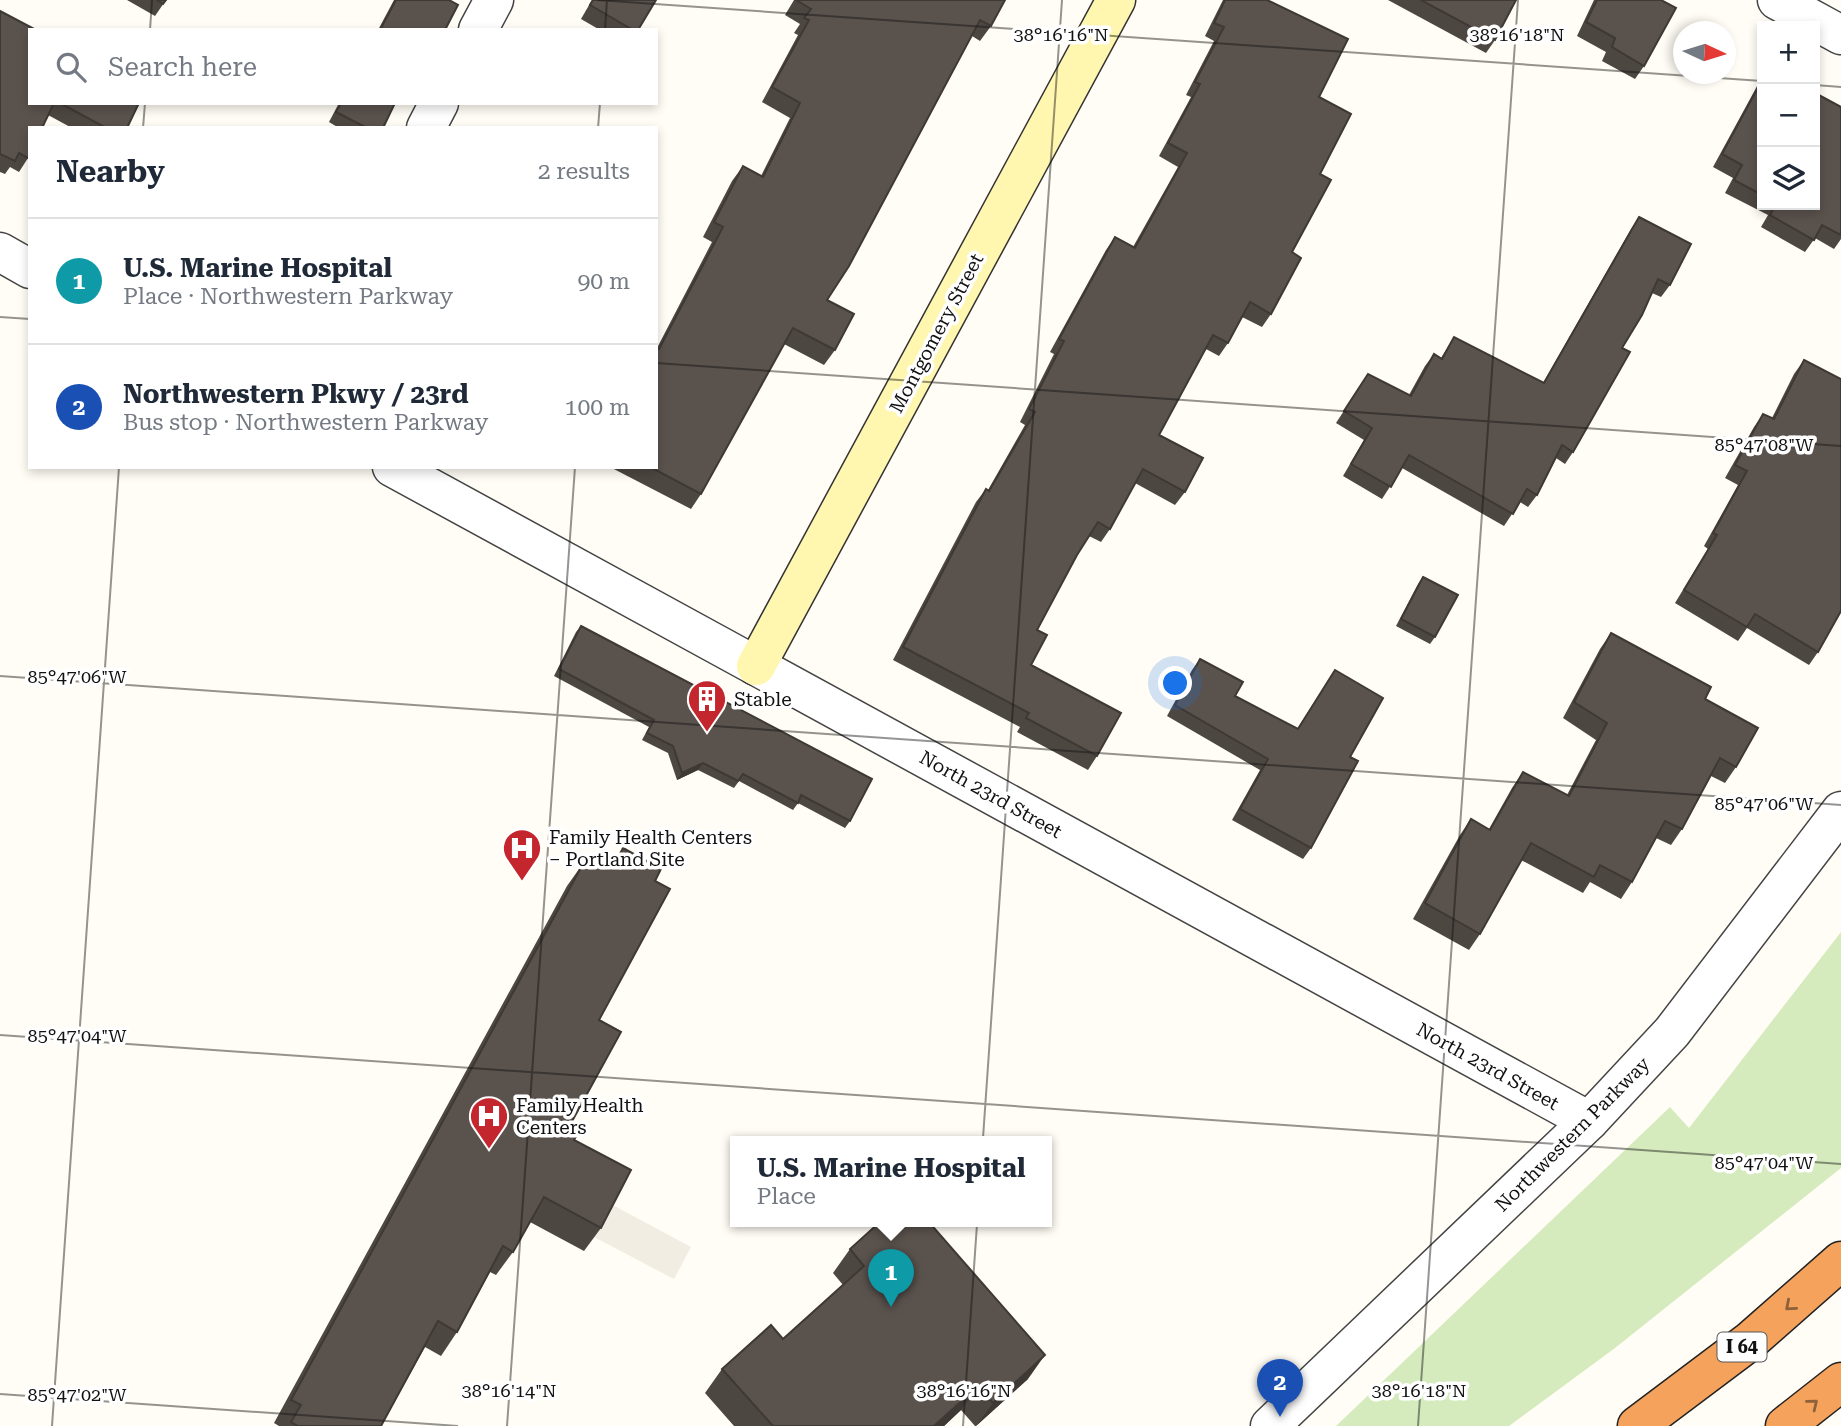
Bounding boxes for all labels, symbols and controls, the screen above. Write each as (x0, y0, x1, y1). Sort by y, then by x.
north arrow (1673, 21, 1736, 84)
map controls (1757, 21, 1820, 210)
button: + (1757, 21, 1820, 84)
text: 38°16'16"N (1014, 24, 1108, 45)
text: 38°16'18"N (1470, 24, 1564, 45)
search box (28, 28, 658, 105)
icon: search (52, 48, 90, 86)
text: Search here (108, 52, 257, 82)
button: − (1757, 84, 1820, 147)
button: layers (1757, 147, 1820, 210)
text: Nearby (56, 154, 165, 189)
text: 2 results (538, 158, 630, 185)
street label: Montgomery Street (885, 250, 988, 417)
text: U.S. Marine Hospital (123, 253, 392, 283)
text: 1 (73, 268, 85, 295)
text: 90 m (577, 268, 630, 295)
text: Place · Northwestern Parkway (123, 283, 453, 310)
text: Northwestern Pkwy / 23rd (123, 379, 469, 409)
text: 2 (73, 394, 85, 421)
text: 100 m (565, 394, 630, 421)
text: Bus stop · Northwestern Parkway (123, 409, 488, 436)
text: 85°47'08"W (1715, 434, 1814, 455)
text: 85°47'06"W (28, 666, 127, 687)
your location (1158, 666, 1192, 700)
building icon: Stable (686, 678, 728, 733)
place label: Stable (734, 688, 792, 711)
street label: North 23rd Street (916, 746, 1066, 843)
text: 85°47'06"W (1715, 793, 1814, 814)
place label: Family Health Centers – Portland Site (549, 826, 752, 871)
hospital icon: Family Health Centers – Portland Site (501, 827, 543, 882)
street label: North 23rd Street (1413, 1018, 1563, 1115)
text: 85°47'04"W (28, 1025, 127, 1046)
street label: Northwestern Parkway (1490, 1052, 1655, 1216)
place label: Family Health Centers (516, 1094, 644, 1139)
hospital icon: Family Health Centers (468, 1095, 510, 1150)
popup (730, 1136, 1052, 1227)
text: 85°47'04"W (1715, 1152, 1814, 1173)
text: U.S. Marine Hospital (757, 1153, 1026, 1183)
text: Place (757, 1183, 816, 1210)
pin: 1 (868, 1249, 914, 1307)
one-way arrow (1785, 1298, 1798, 1310)
road number: I 64 (1718, 1332, 1766, 1362)
pin: 2 (1257, 1359, 1303, 1417)
text: 38°16'14"N (462, 1380, 556, 1401)
text: 38°16'16"N (917, 1380, 1011, 1401)
text: 38°16'18"N (1372, 1380, 1466, 1401)
text: 85°47'02"W (28, 1384, 127, 1405)
one-way arrow (1805, 1400, 1818, 1412)

